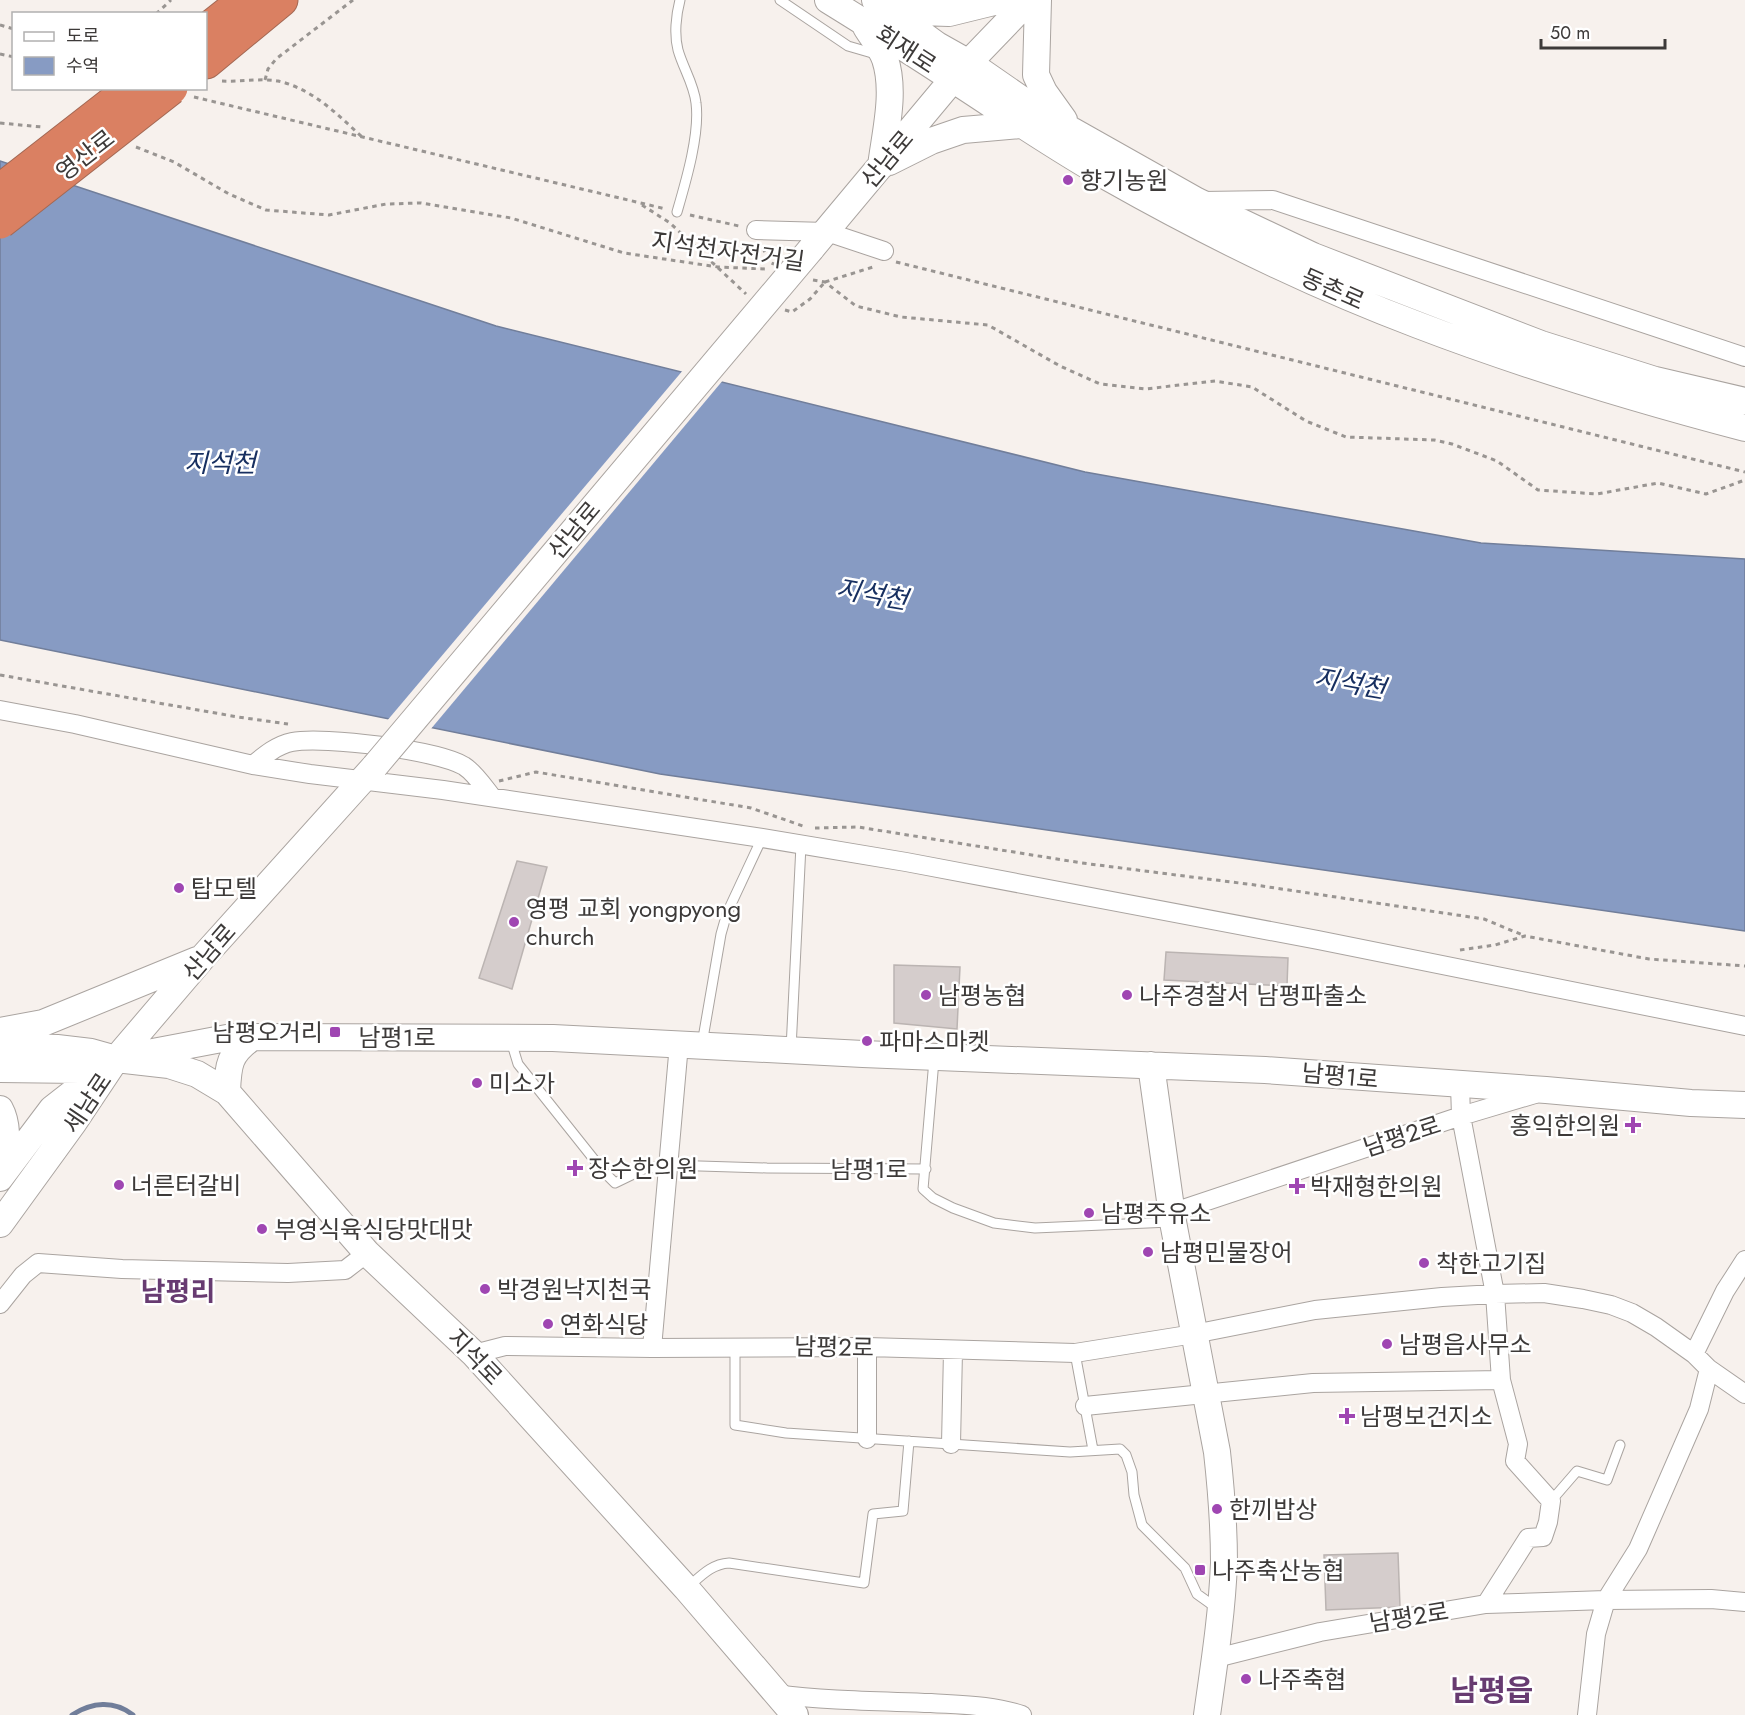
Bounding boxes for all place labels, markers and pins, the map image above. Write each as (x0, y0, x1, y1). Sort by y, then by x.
place label: 향기농원 (1080, 163, 1168, 198)
marker: 향기농원 (1061, 173, 1075, 187)
place label: 탑모텔 (191, 871, 257, 906)
marker: 탑모텔 (172, 881, 186, 895)
place label: 영평 교회 yongpyong church (526, 891, 741, 954)
marker: 영평 교회 yongpyong church (507, 915, 521, 929)
place label: 남평농협 (938, 978, 1026, 1013)
place label: 나주경찰서 남평파출소 (1139, 978, 1367, 1013)
marker: 남평농협 (919, 988, 933, 1002)
marker: 나주경찰서 남평파출소 (1120, 988, 1134, 1002)
place label: 남평오거리 (213, 1015, 323, 1050)
place label: 파마스마켓 (879, 1024, 989, 1059)
marker: 남평오거리 (328, 1025, 342, 1039)
marker: 파마스마켓 (860, 1034, 874, 1048)
place label: 미소가 (489, 1066, 555, 1101)
marker: 미소가 (470, 1076, 484, 1090)
place label: 홍익한의원 (1510, 1108, 1620, 1143)
marker: 홍익한의원 (1624, 1116, 1642, 1134)
place label: 장수한의원 (588, 1151, 698, 1186)
marker: 장수한의원 (566, 1159, 584, 1177)
place label: 너른터갈비 (131, 1168, 241, 1203)
place label: 박재형한의원 (1310, 1169, 1442, 1204)
marker: 박재형한의원 (1288, 1177, 1306, 1195)
marker: 너른터갈비 (112, 1178, 126, 1192)
place label: 남평주유소 (1101, 1196, 1211, 1231)
marker: 남평주유소 (1082, 1206, 1096, 1220)
place label: 부영식육식당맛대맛 (274, 1212, 473, 1247)
marker: 부영식육식당맛대맛 (255, 1222, 269, 1236)
place label: 남평민물장어 (1160, 1235, 1292, 1270)
marker: 남평민물장어 (1141, 1245, 1155, 1259)
place label: 착한고기집 (1436, 1246, 1546, 1281)
marker: 착한고기집 (1417, 1256, 1431, 1270)
place label: 박경원낙지천국 (497, 1272, 652, 1307)
marker: 박경원낙지천국 (478, 1282, 492, 1296)
place label: 연화식당 (560, 1307, 648, 1342)
marker: 연화식당 (541, 1317, 555, 1331)
place label: 남평읍사무소 (1399, 1327, 1531, 1362)
marker: 남평읍사무소 (1380, 1337, 1394, 1351)
place label: 남평보건지소 (1360, 1399, 1492, 1434)
marker: 남평보건지소 (1338, 1407, 1356, 1425)
place label: 한끼밥상 (1229, 1492, 1317, 1527)
marker: 한끼밥상 (1210, 1502, 1224, 1516)
place label: 나주축산농협 (1212, 1553, 1344, 1588)
marker: 나주축산농협 (1193, 1563, 1207, 1577)
place label: 나주축협 (1258, 1662, 1346, 1697)
marker: 나주축협 (1239, 1672, 1253, 1686)

